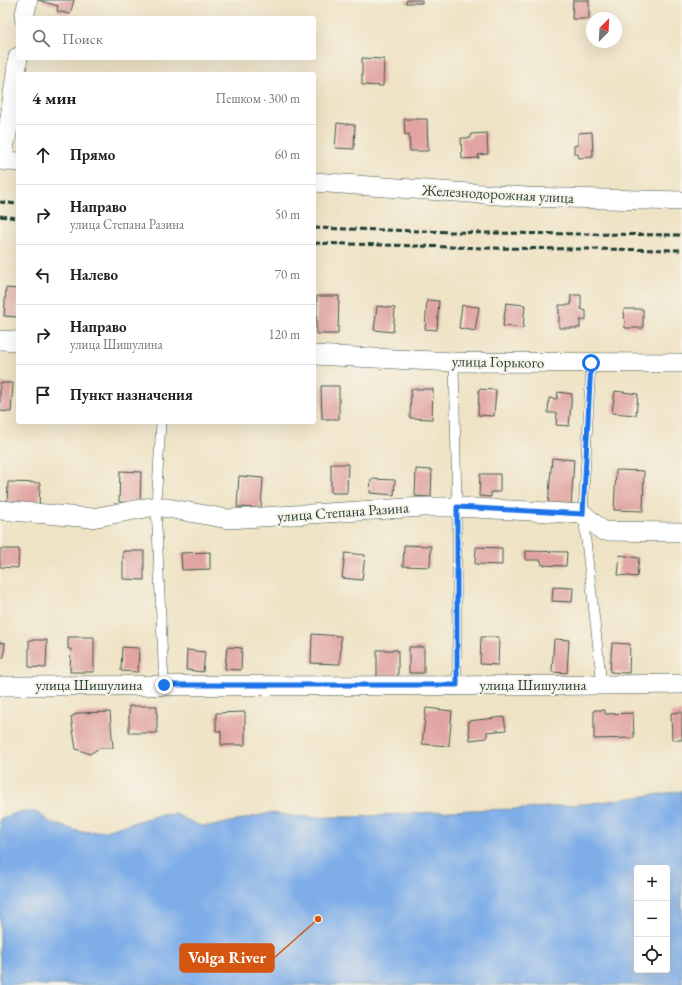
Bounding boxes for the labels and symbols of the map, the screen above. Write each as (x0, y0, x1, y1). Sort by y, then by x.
north arrow (586, 12, 622, 48)
street label: Железнодорожная улица (421, 180, 574, 207)
street label: улица Горького (452, 351, 544, 372)
route start (582, 354, 600, 372)
street label: улица Степана Разина (277, 497, 409, 526)
street label: улица Шишулина (36, 675, 142, 694)
street label: улица Шишулина (480, 675, 586, 694)
route end (155, 676, 173, 694)
callout: Volga River (180, 944, 274, 972)
text: Volga River (188, 947, 266, 968)

